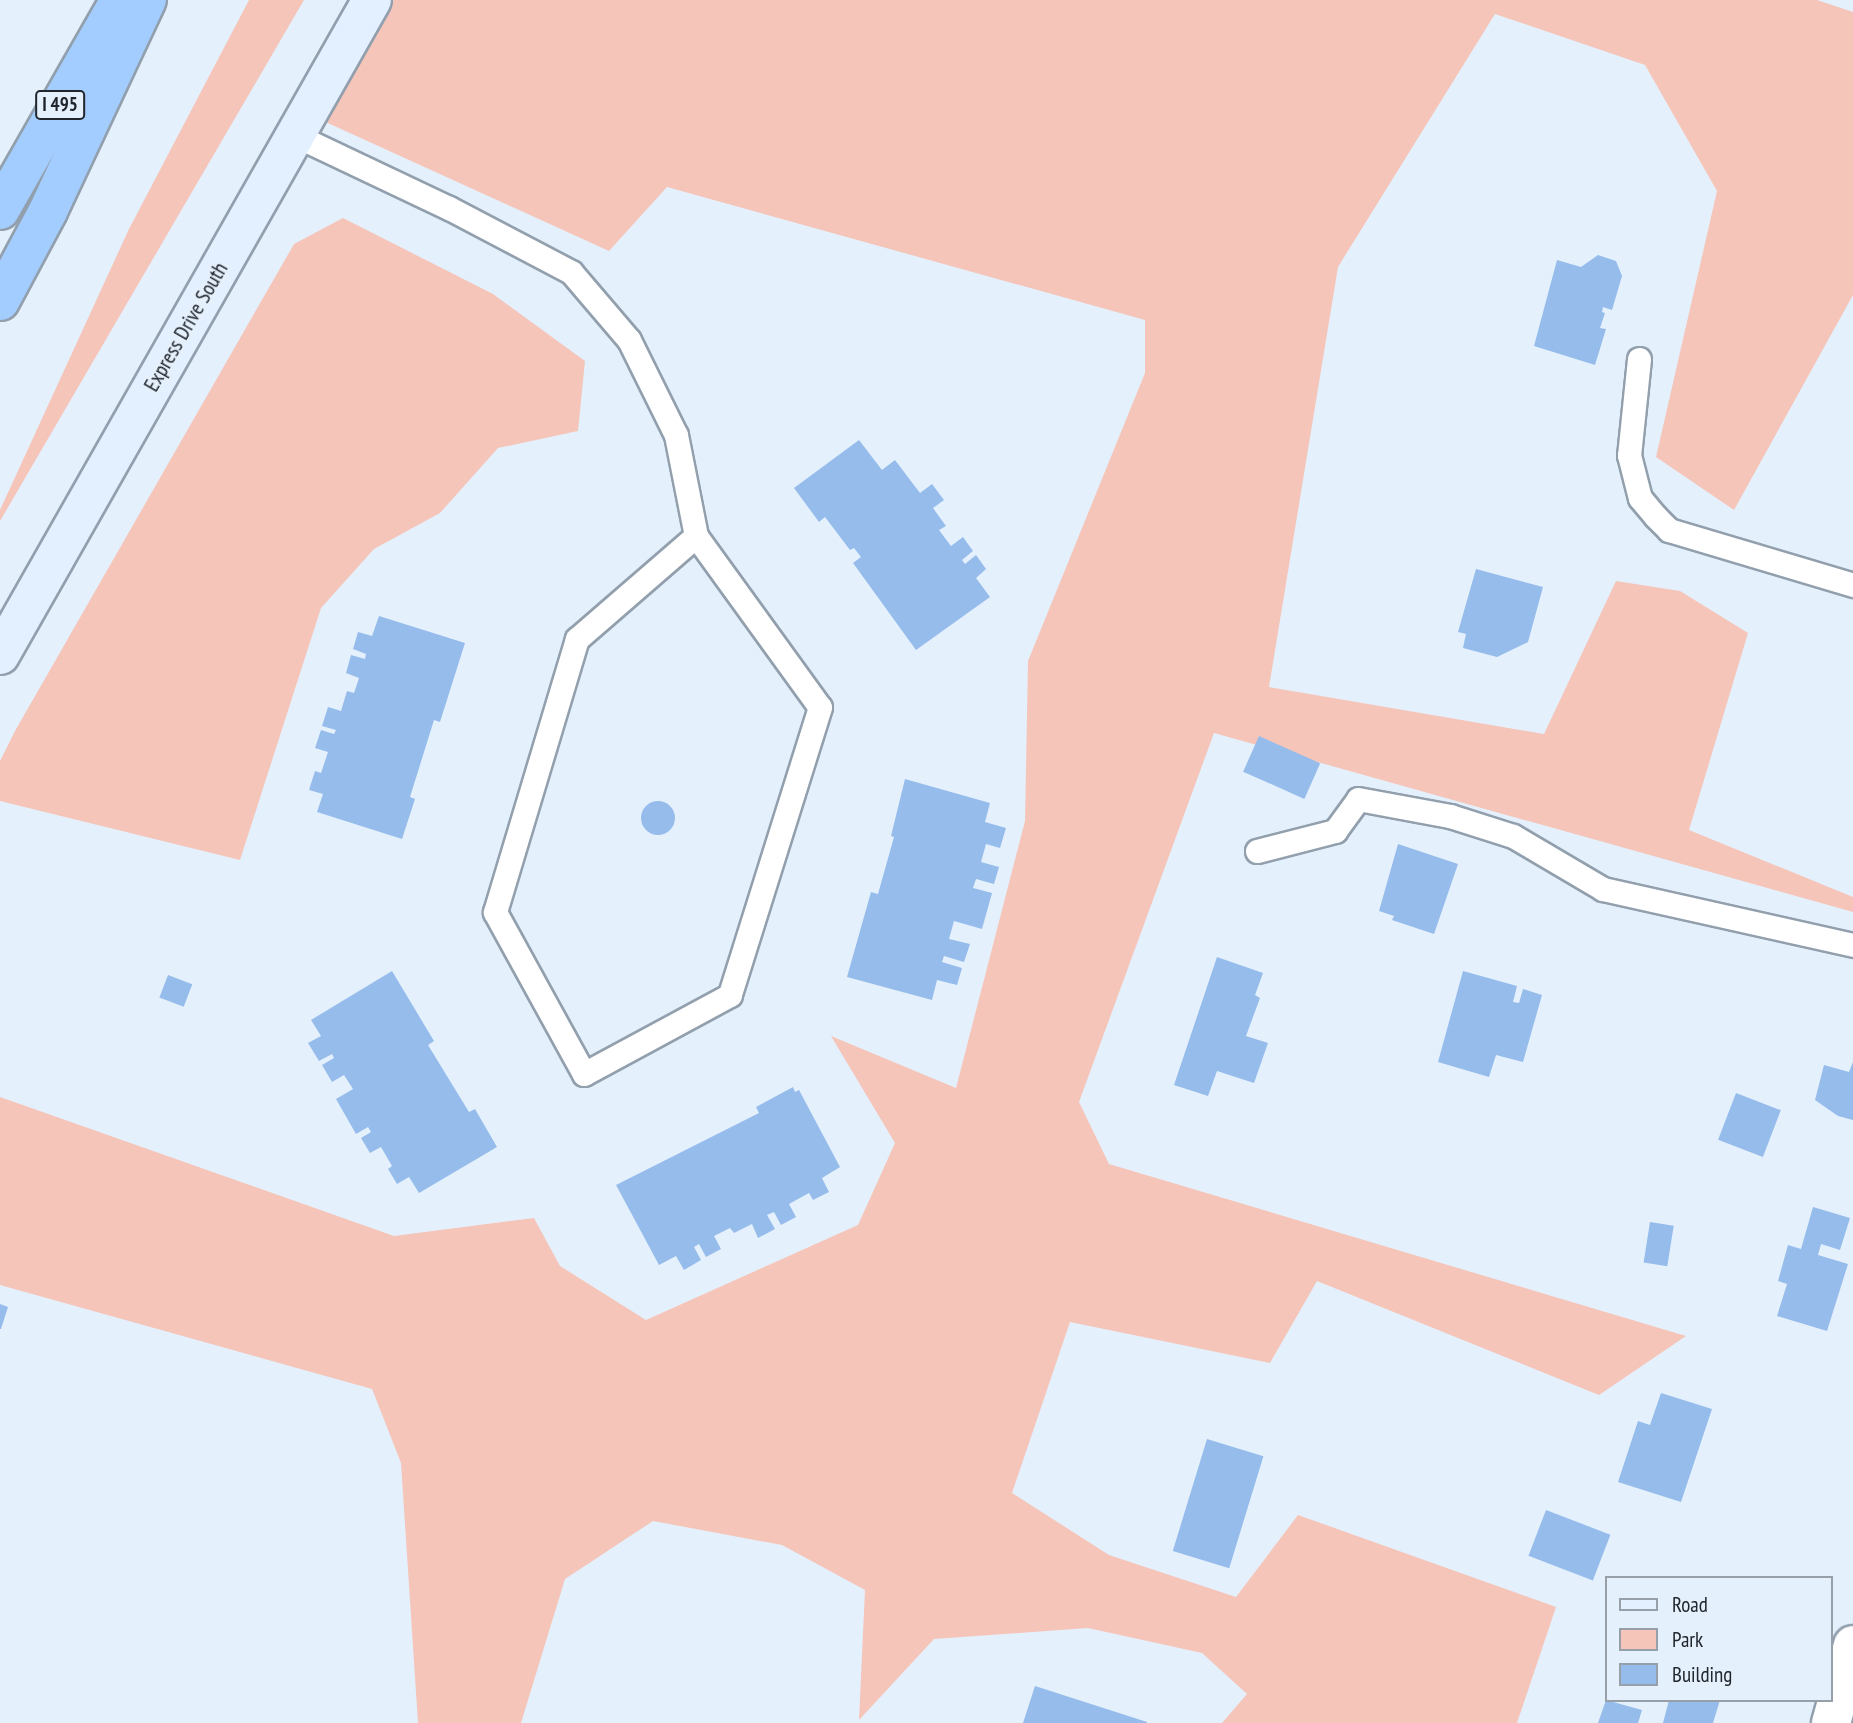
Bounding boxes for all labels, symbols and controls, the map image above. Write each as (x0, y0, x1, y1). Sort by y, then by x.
road number: I 495 (34, 90, 86, 120)
street label: Express Drive South (139, 258, 233, 396)
legend (1604, 1576, 1832, 1702)
text: Road (1672, 1591, 1708, 1618)
text: Park (1672, 1626, 1703, 1653)
text: Building (1672, 1661, 1732, 1688)

